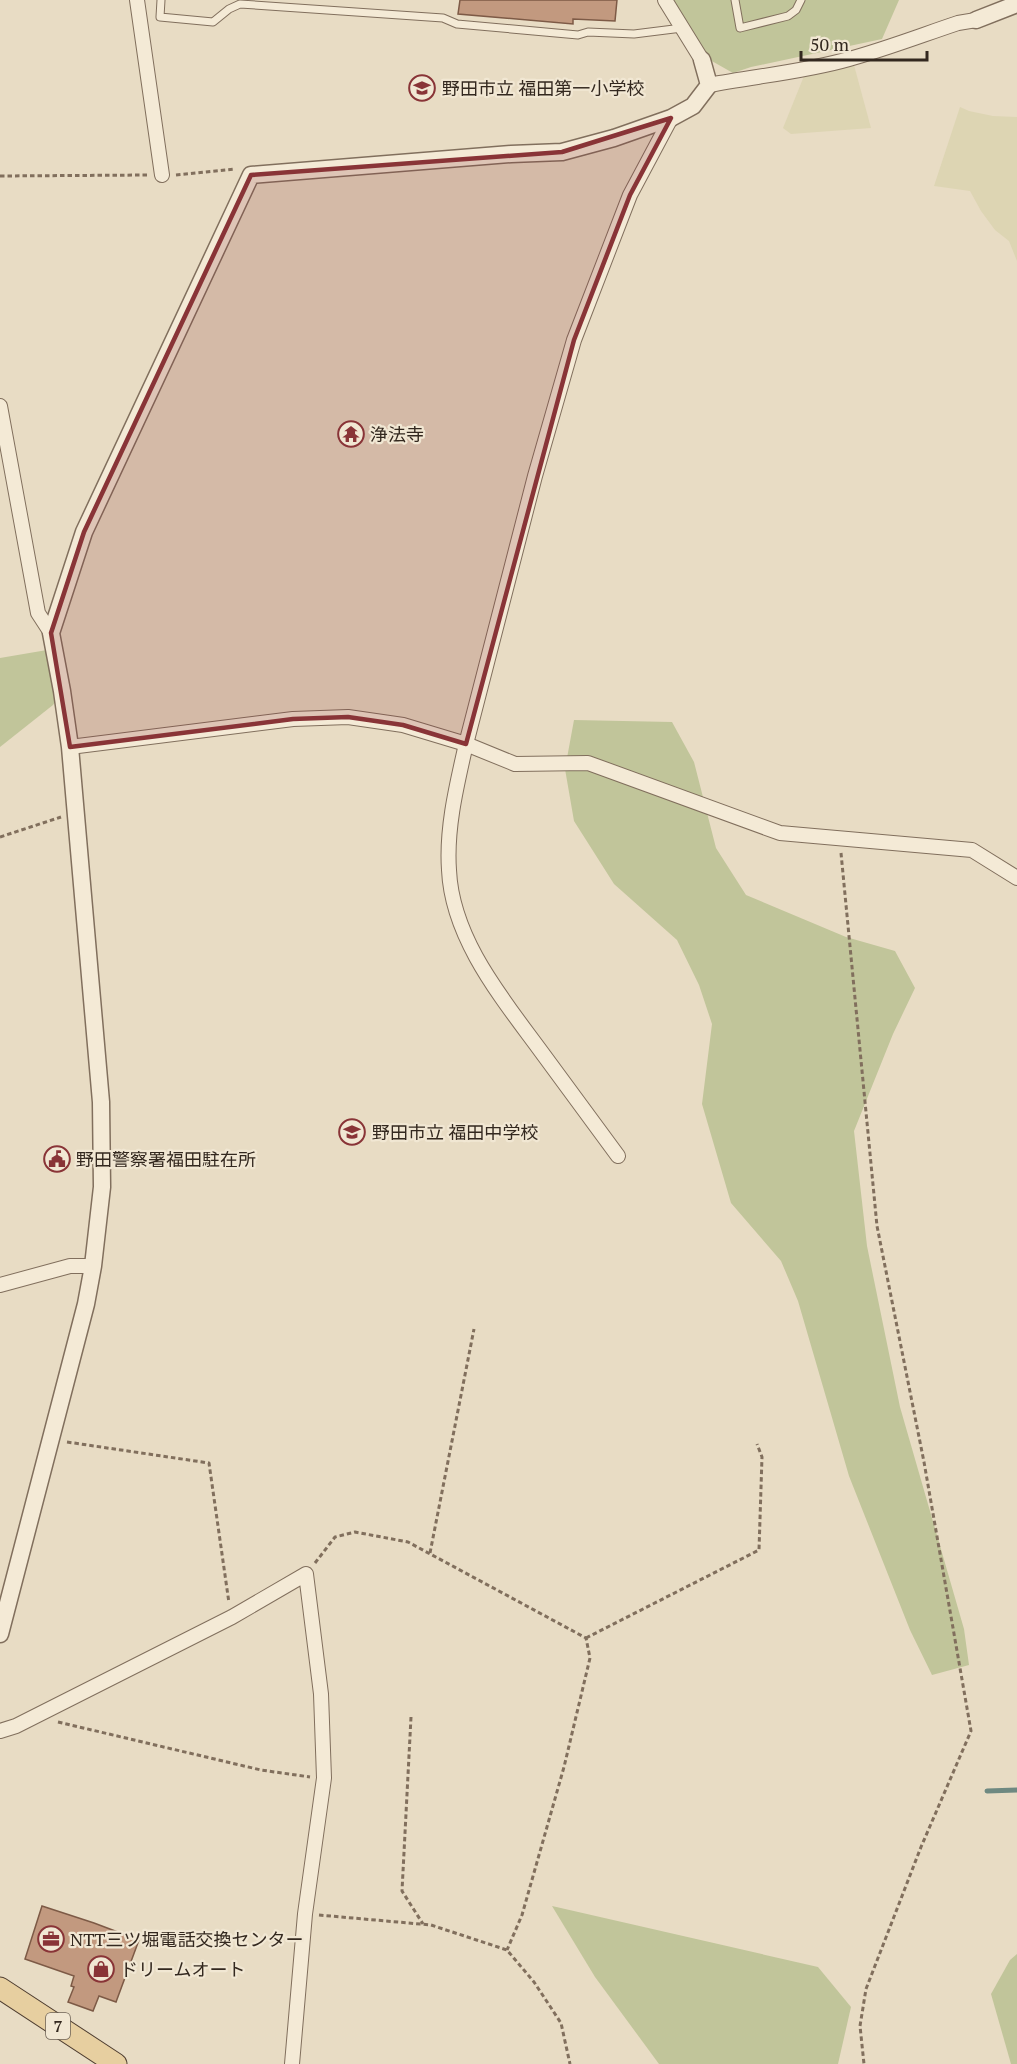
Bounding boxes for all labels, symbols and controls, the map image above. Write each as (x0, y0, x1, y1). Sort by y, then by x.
scale bar (801, 24, 927, 62)
text: 50 m (810, 32, 850, 56)
school or university icon: 野田市立 福田第一小学校 (407, 73, 437, 103)
place label: 野田市立 福田第一小学校 (442, 76, 644, 100)
temple icon: 浄法寺 (336, 419, 366, 449)
place label: 浄法寺 (370, 422, 424, 446)
school or university icon: 野田市立 福田中学校 (337, 1117, 367, 1147)
place label: 野田市立 福田中学校 (372, 1120, 538, 1144)
public building icon: 野田警察署福田駐在所 (42, 1144, 72, 1174)
place label: 野田警察署福田駐在所 (76, 1147, 256, 1171)
office icon: NTT三ツ堀電話交換センター (36, 1924, 66, 1954)
place label: NTT三ツ堀電話交換センター (70, 1927, 303, 1951)
shop icon: ドリームオート (86, 1954, 116, 1984)
place label: ドリームオート (120, 1957, 245, 1981)
road number: 7 (46, 2013, 70, 2039)

